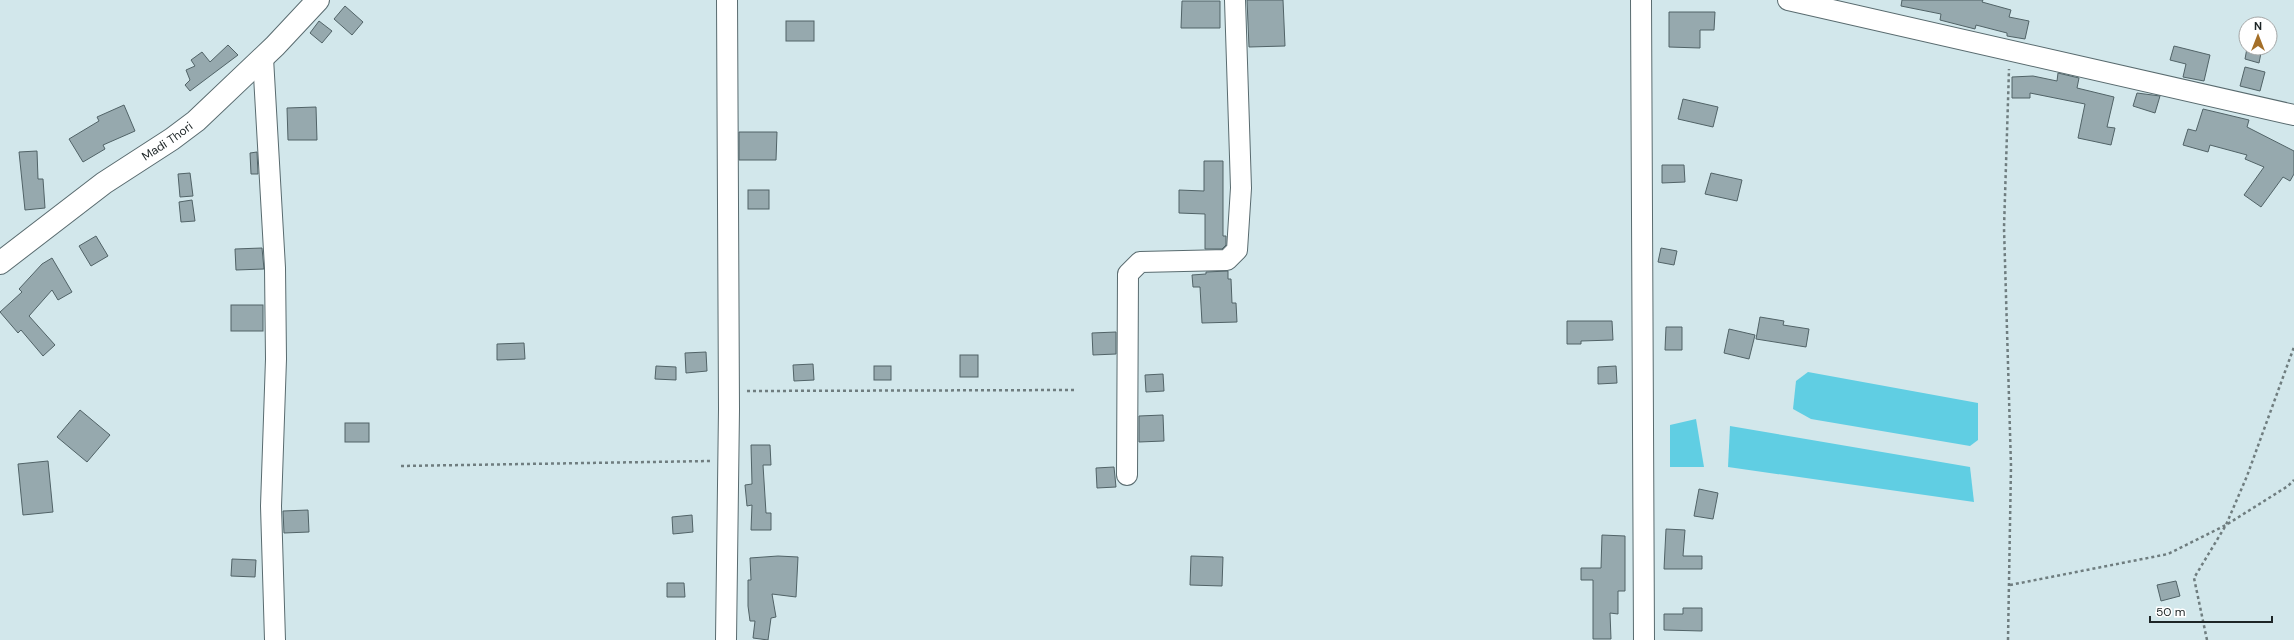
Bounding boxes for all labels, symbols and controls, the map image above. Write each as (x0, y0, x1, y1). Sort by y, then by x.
north arrow (2238, 16, 2278, 56)
text: N (2254, 19, 2262, 33)
street label: Madi Thori (139, 118, 196, 164)
scale bar (2150, 598, 2272, 624)
text: 50 m (2156, 604, 2185, 620)

